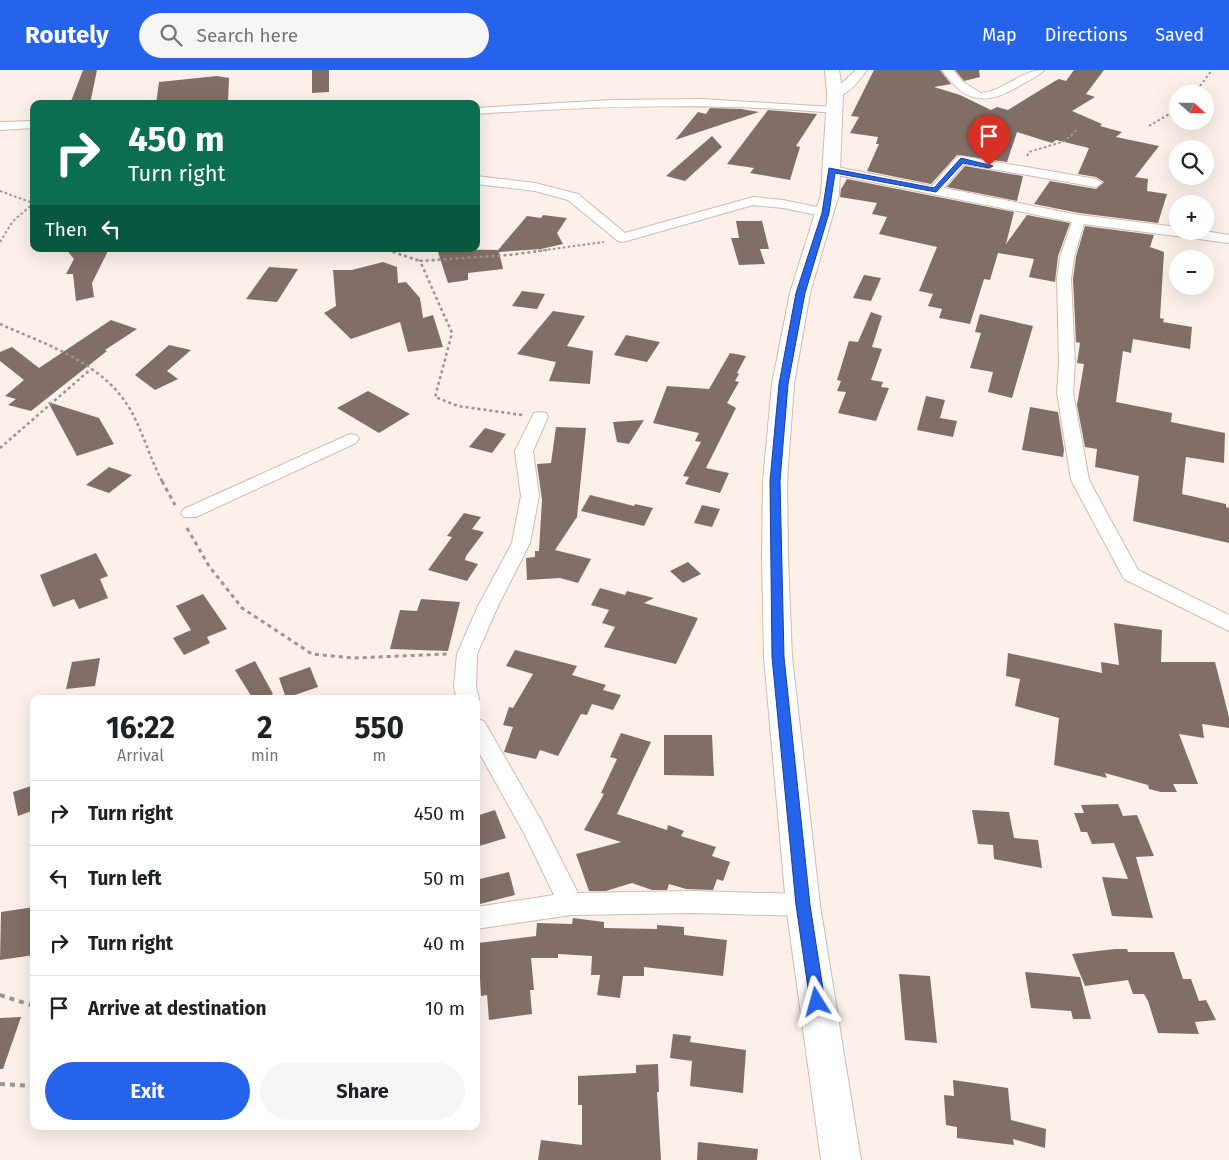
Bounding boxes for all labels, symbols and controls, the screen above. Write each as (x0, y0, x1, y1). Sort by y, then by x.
search box (139, 13, 489, 58)
text: Routely (25, 21, 109, 49)
icon: search (157, 21, 185, 49)
text: Search here (197, 24, 298, 47)
text: Map (982, 24, 1017, 46)
text: Directions (1045, 24, 1127, 46)
text: Saved (1155, 24, 1204, 46)
north arrow (1169, 85, 1214, 130)
map controls (1169, 85, 1214, 295)
pin (968, 115, 1010, 166)
text: 450 m (128, 118, 225, 160)
icon: right (45, 120, 110, 185)
icon: arrive (975, 122, 1003, 150)
button: search (1169, 140, 1214, 185)
text: Turn right (128, 160, 225, 187)
button: + (1169, 195, 1214, 240)
icon: left (97, 215, 125, 243)
text: Then (45, 218, 87, 241)
button: − (1169, 250, 1214, 295)
text: 16:22 (106, 710, 175, 746)
text: 2 (257, 710, 273, 746)
text: 550 (354, 710, 404, 746)
text: Arrival (117, 746, 164, 765)
text: min (251, 746, 279, 765)
text: m (372, 746, 386, 765)
icon: right (45, 799, 73, 827)
text: Turn right (88, 802, 173, 825)
text: 450 m (414, 802, 465, 825)
icon: left (45, 864, 73, 892)
text: Turn left (88, 867, 162, 890)
text: 50 m (424, 867, 465, 890)
icon: right (45, 929, 73, 957)
text: Turn right (88, 932, 173, 955)
text: 40 m (423, 932, 465, 955)
position arrow (790, 975, 842, 1027)
icon: arrive (45, 994, 73, 1022)
text: Arrive at destination (88, 997, 267, 1020)
text: 10 m (425, 997, 465, 1020)
button: Exit (45, 1062, 250, 1120)
button: Share (260, 1062, 465, 1120)

